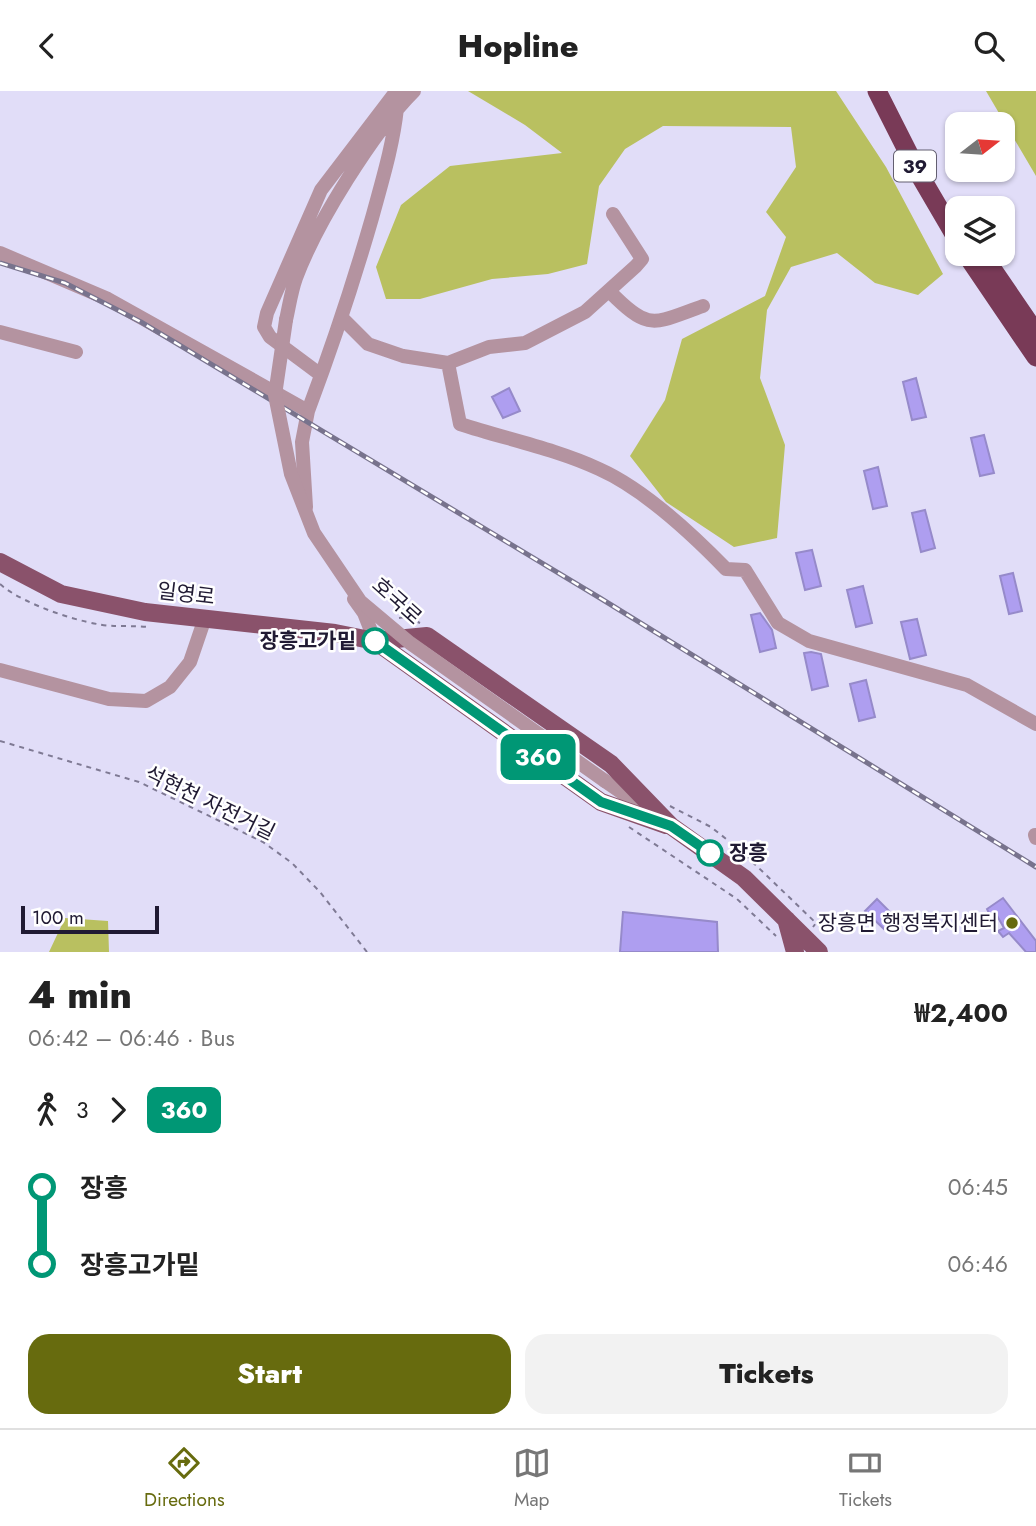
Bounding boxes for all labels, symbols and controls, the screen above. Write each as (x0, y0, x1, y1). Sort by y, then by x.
text: Hopline (457, 23, 579, 69)
icon: back (28, 27, 66, 65)
icon: search (970, 27, 1008, 65)
north arrow (945, 112, 1015, 182)
map controls (945, 112, 1015, 266)
road number: 39 (894, 151, 936, 181)
button: layers (945, 196, 1015, 266)
street label: 호국로 (365, 570, 429, 632)
street label: 일영로 (155, 576, 217, 612)
place label: 장흥고가밑 (259, 626, 356, 656)
marker: 장흥고가밑 (362, 628, 388, 654)
line badge: 360 (498, 734, 578, 780)
text: 360 (515, 739, 561, 774)
street label: 석현천 자전거길 (140, 758, 280, 848)
place label: 장흥 (729, 838, 768, 868)
marker: 장흥 (697, 840, 723, 866)
scale bar (21, 903, 159, 935)
text: 100 m (32, 904, 84, 931)
place label: 장흥면 행정복지센터 (818, 908, 998, 938)
marker: 장흥면 행정복지센터 (1004, 915, 1020, 931)
text: 4 min (28, 967, 132, 1022)
text: ₩2,400 (915, 994, 1008, 1032)
text: 06:42 – 06:46 · Bus (28, 1021, 235, 1055)
icon: walk (28, 1091, 66, 1129)
icon: forward (99, 1091, 137, 1129)
text: 360 (161, 1092, 207, 1127)
text: 3 (76, 1093, 89, 1127)
text: 장흥 (80, 1169, 128, 1207)
text: 06:45 (948, 1170, 1008, 1204)
text: 장흥고가밑 (80, 1246, 200, 1284)
text: 06:46 (947, 1247, 1008, 1281)
button: Start (28, 1334, 511, 1414)
button: Tickets (525, 1334, 1008, 1414)
tab: Directions (144, 1444, 225, 1513)
tab: Map (513, 1444, 551, 1513)
tab: Tickets (839, 1444, 892, 1513)

